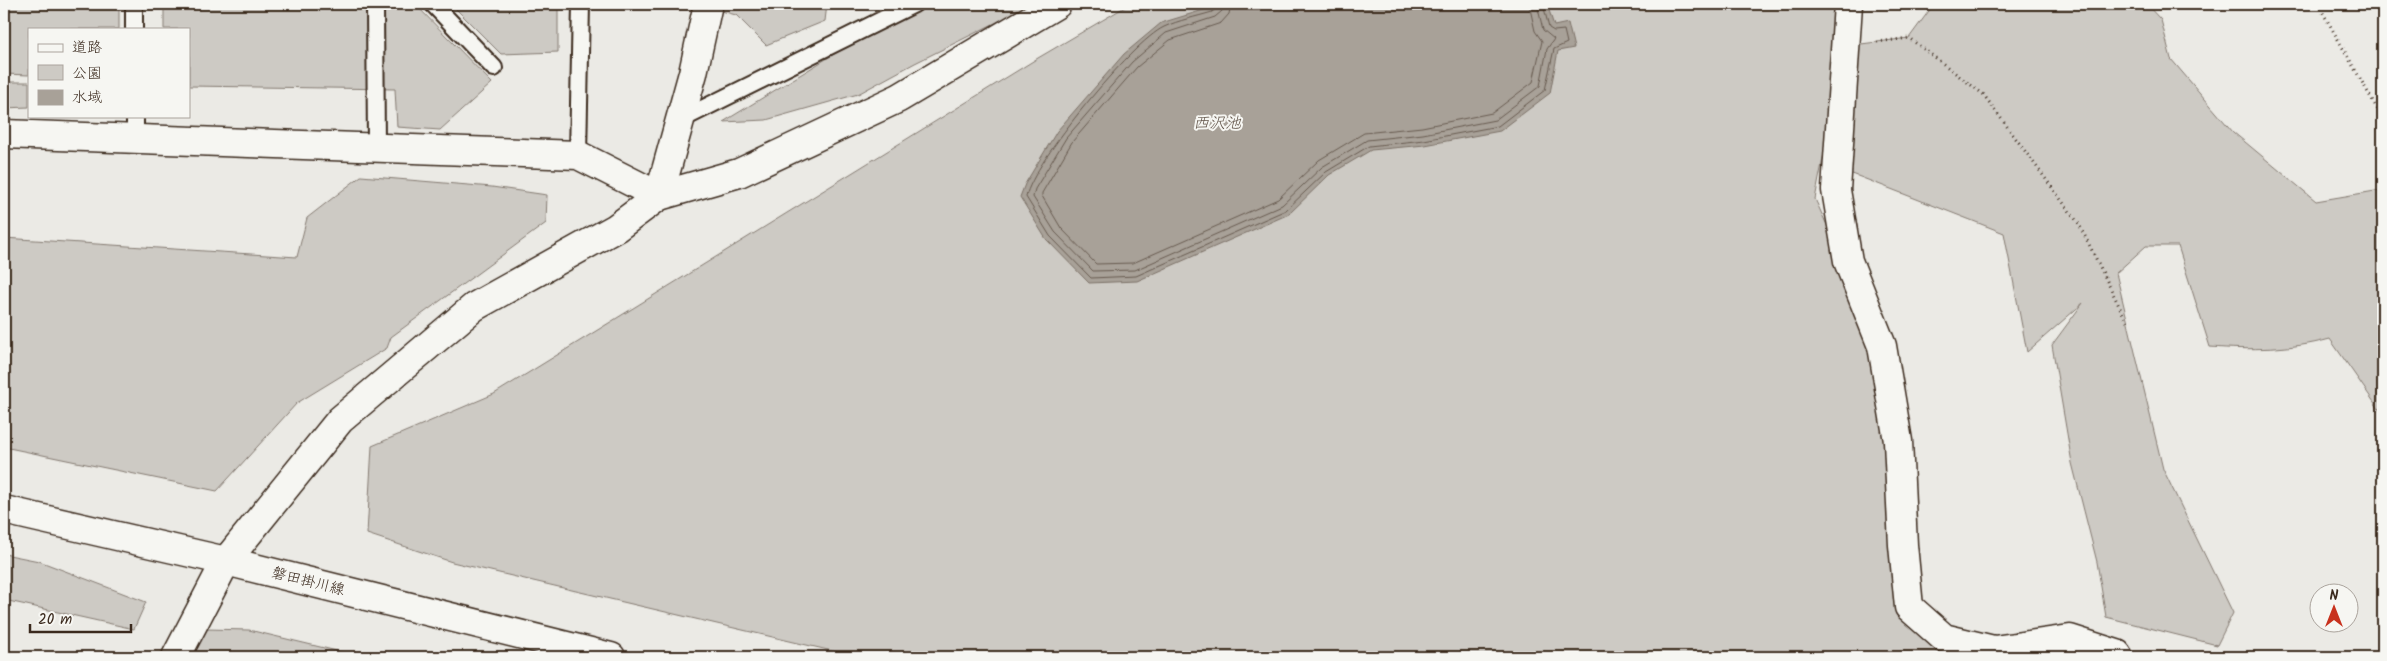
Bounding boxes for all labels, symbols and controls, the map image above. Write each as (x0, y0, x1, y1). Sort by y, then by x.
legend (28, 28, 190, 118)
text: 道路 (72, 36, 102, 60)
text: 公園 (72, 62, 102, 86)
text: 水域 (72, 86, 102, 110)
water label: 西沢池 (1193, 111, 1242, 136)
street label: 磐田掛川線 (269, 561, 347, 603)
north arrow (2310, 584, 2360, 634)
text: N (2330, 585, 2339, 607)
scale bar (30, 601, 131, 633)
text: 20 m (38, 608, 72, 632)

